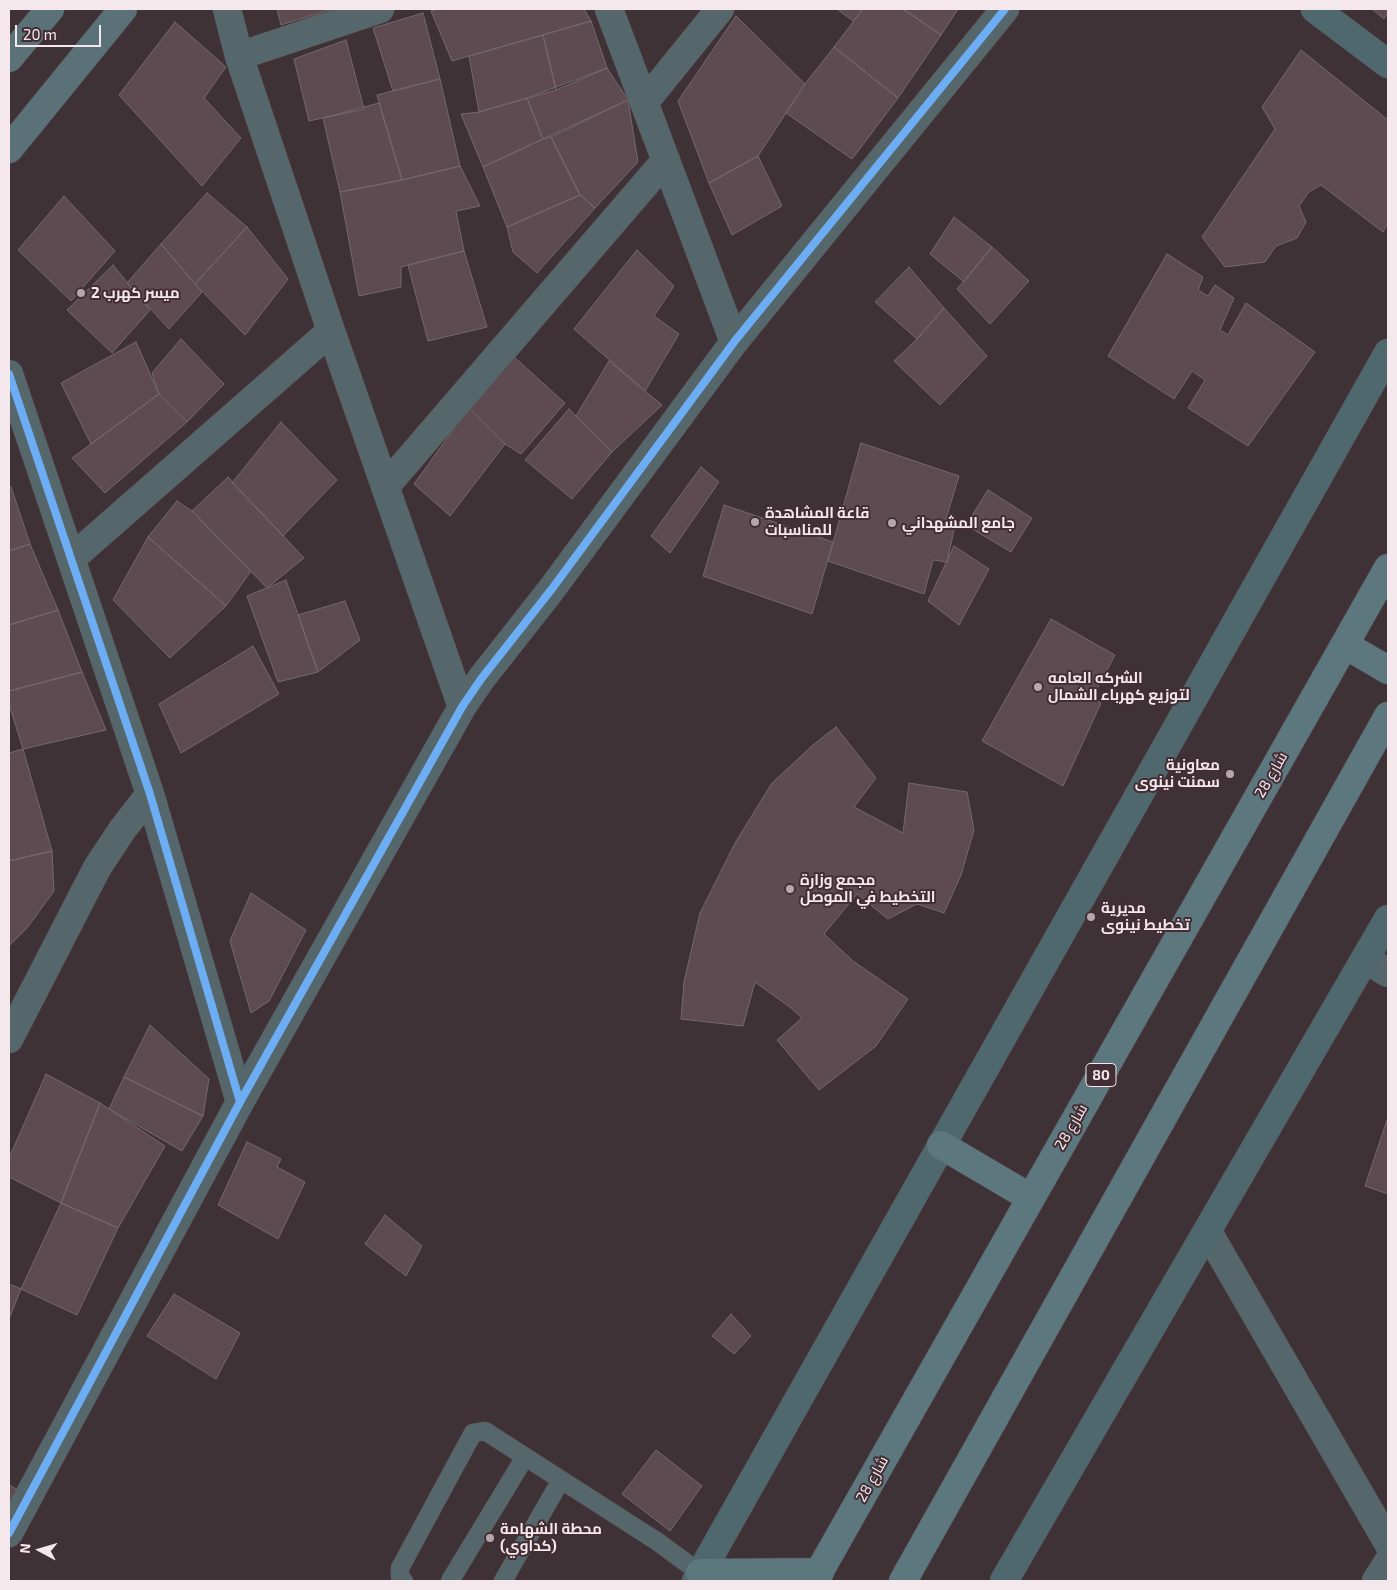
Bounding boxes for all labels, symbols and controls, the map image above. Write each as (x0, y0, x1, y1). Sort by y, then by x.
scale bar (18, 15, 104, 47)
text: 20 m (23, 25, 57, 43)
place label: ميسر كهرب 2 (91, 284, 180, 302)
marker: ميسر كهرب 2 (75, 287, 87, 299)
place label: قاعة المشاهدة للمناسبات (765, 504, 870, 539)
place label: جامع المشهداني (902, 514, 1015, 532)
marker: قاعة المشاهدة للمناسبات (749, 516, 761, 528)
marker: جامع المشهداني (886, 517, 898, 529)
place label: الشركه العامه لتوزيع كهرباء الشمال (1048, 669, 1190, 704)
marker: الشركه العامه لتوزيع كهرباء الشمال (1032, 681, 1044, 693)
street label: شارع 28 (1251, 749, 1291, 801)
place label: معاونية سمنت نينوى (1135, 756, 1220, 791)
marker: معاونية سمنت نينوى (1224, 768, 1236, 780)
place label: مجمع وزارة التخطيط في الموصل (800, 871, 936, 906)
marker: مجمع وزارة التخطيط في الموصل (784, 883, 796, 895)
place label: مديرية تخطيط نينوى (1101, 899, 1190, 934)
marker: مديرية تخطيط نينوى (1085, 911, 1097, 923)
road number: 80 (1086, 1064, 1116, 1086)
street label: شارع 28 (1051, 1101, 1091, 1153)
street label: شارع 28 (852, 1453, 892, 1505)
place label: محطة الشهامة (كداوي) (500, 1520, 602, 1555)
north arrow (15, 1525, 65, 1575)
marker: محطة الشهامة (كداوي) (484, 1532, 496, 1544)
text: N (16, 1542, 34, 1554)

